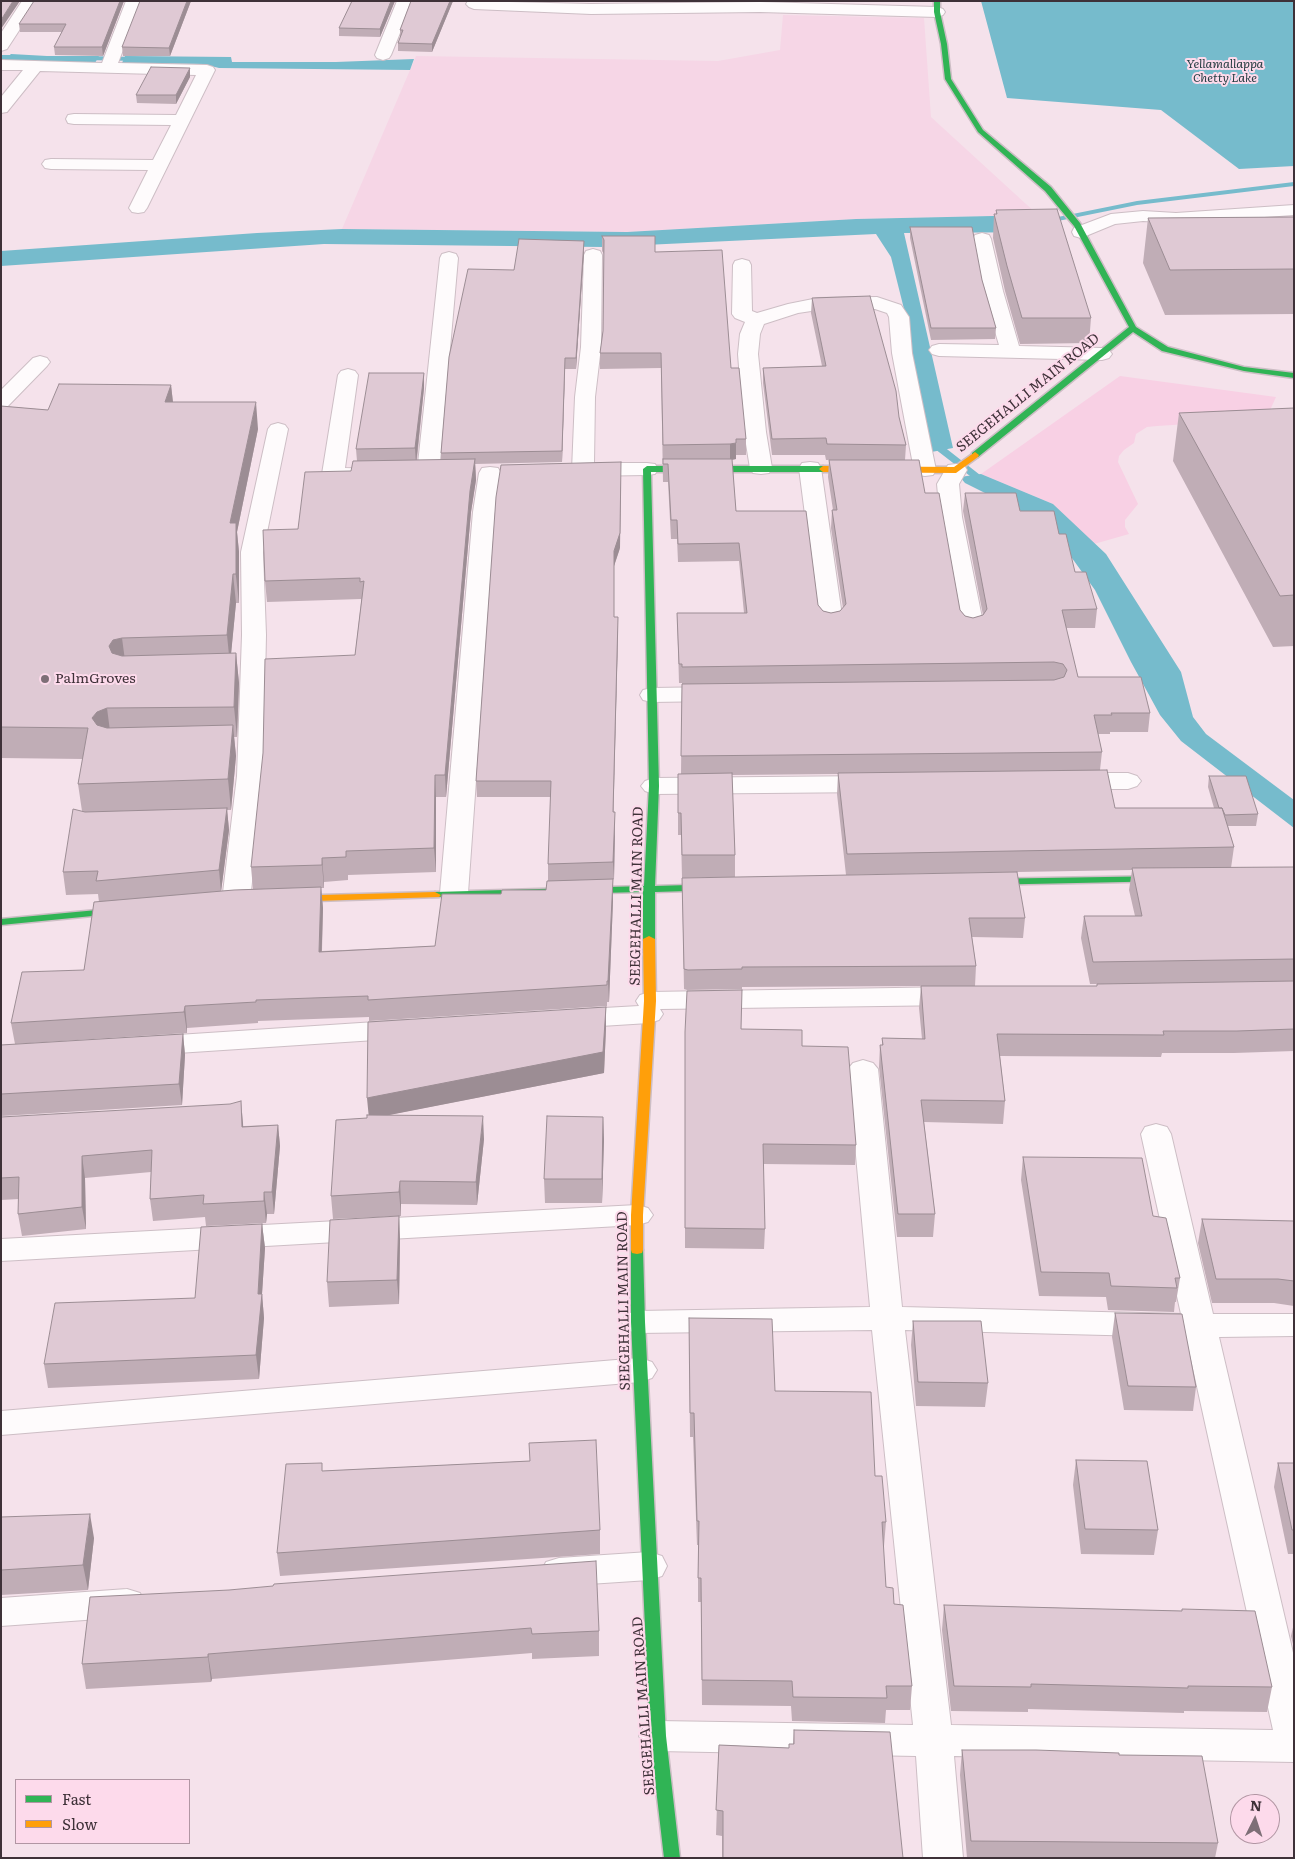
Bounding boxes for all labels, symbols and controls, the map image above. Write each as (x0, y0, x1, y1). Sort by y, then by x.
water label: Yellamallappa Chetty Lake (1187, 57, 1263, 85)
street label: SEEGEHALLI MAIN ROAD (953, 330, 1103, 456)
place label: PalmGroves (55, 671, 135, 687)
marker: PalmGroves (39, 673, 51, 685)
street label: SEEGEHALLI MAIN ROAD (627, 806, 647, 986)
street label: SEEGEHALLI MAIN ROAD (614, 1211, 634, 1391)
street label: SEEGEHALLI MAIN ROAD (629, 1616, 659, 1796)
legend (15, 1779, 190, 1844)
text: Fast (62, 1787, 91, 1810)
north arrow (1230, 1794, 1280, 1844)
text: N (1249, 1795, 1263, 1815)
text: Slow (62, 1812, 97, 1835)

